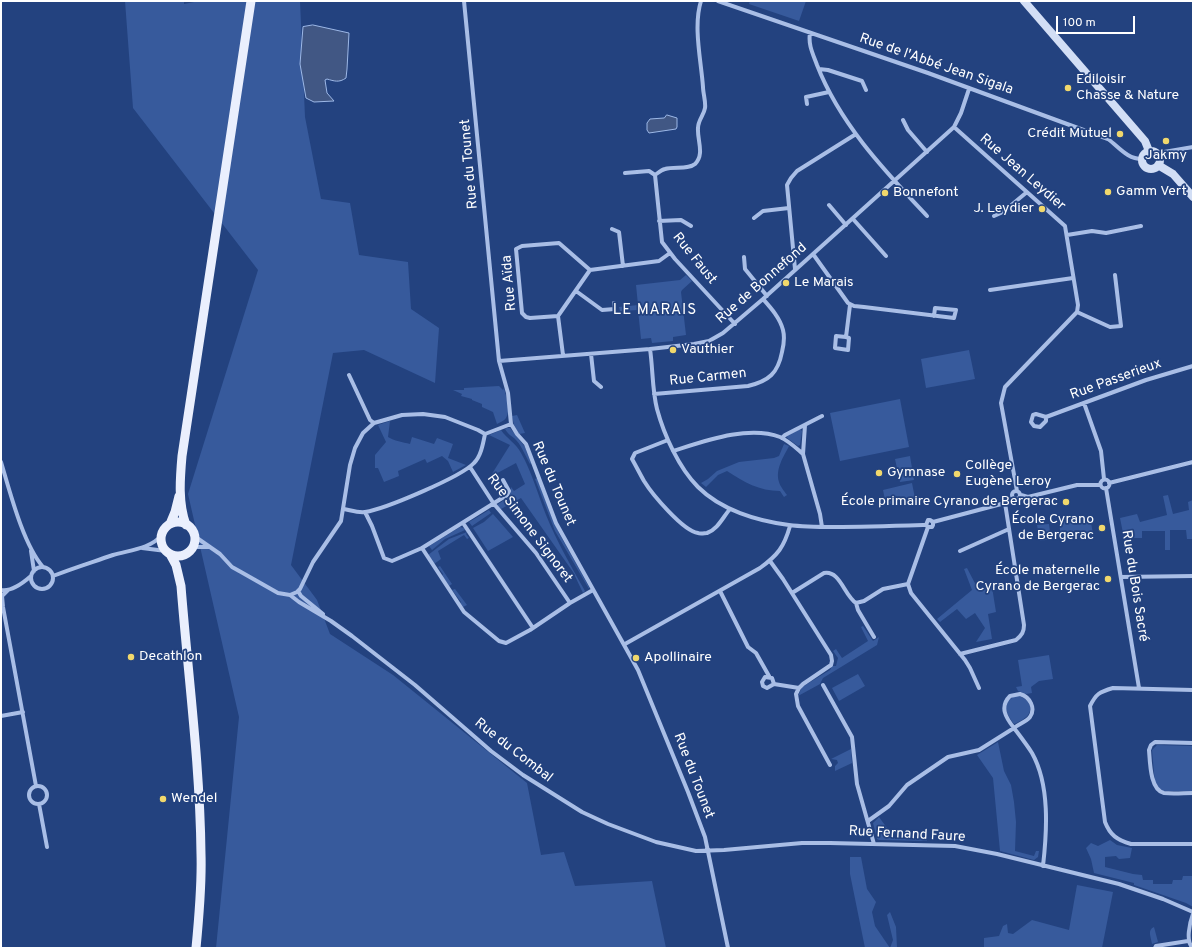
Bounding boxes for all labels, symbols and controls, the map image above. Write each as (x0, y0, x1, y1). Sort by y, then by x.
scale bar (1058, 8, 1137, 34)
text: 100 m (1063, 15, 1096, 31)
street label: Rue de l'Abbé Jean Sigala (857, 31, 1015, 99)
place label: Ediloisir Chasse & Nature (1076, 72, 1179, 104)
marker: Ediloisir Chasse & Nature (1063, 83, 1073, 93)
street label: Rue du Tounet (458, 118, 482, 210)
place label: Crédit Mutuel (1027, 126, 1112, 142)
marker: Crédit Mutuel (1115, 129, 1125, 139)
street label: Rue Jean Leydier (976, 131, 1068, 215)
marker: Jakmy (1161, 136, 1171, 146)
place label: Jakmy (1145, 148, 1187, 164)
place label: Gamm Vert (1116, 184, 1187, 200)
place label: Bonnefont (893, 185, 958, 201)
marker: Gamm Vert (1103, 187, 1113, 197)
marker: Bonnefont (880, 188, 890, 198)
place label: J. Leydier (973, 201, 1034, 217)
marker: J. Leydier (1037, 204, 1047, 214)
street label: Rue Faust (668, 230, 720, 288)
street label: Rue de Bonnefond (713, 240, 811, 328)
street label: Rue Aïda (499, 254, 521, 312)
place label: Le Marais (794, 275, 854, 291)
marker: Le Marais (781, 278, 791, 288)
district label: LE MARAIS (613, 302, 697, 320)
place label: Vauthier (681, 342, 734, 358)
marker: Vauthier (668, 345, 678, 355)
street label: Rue Passerieux (1068, 356, 1164, 404)
street label: Rue Carmen (669, 366, 747, 390)
street label: Rue du Tounet (528, 439, 578, 529)
place label: Collège Eugène Leroy (965, 458, 1051, 490)
place label: Gymnase (887, 465, 945, 481)
marker: Gymnase (874, 468, 884, 478)
marker: Collège Eugène Leroy (952, 469, 962, 479)
street label: Rue Simone Signoret (483, 471, 575, 587)
place label: École primaire Cyrano de Bergerac (841, 494, 1058, 510)
marker: École primaire Cyrano de Bergerac (1061, 497, 1071, 507)
place label: École Cyrano de Bergerac (1012, 512, 1094, 544)
marker: École Cyrano de Bergerac (1097, 523, 1107, 533)
street label: Rue du Bois Sacré (1117, 529, 1151, 643)
place label: École maternelle Cyrano de Bergerac (976, 563, 1100, 596)
marker: École maternelle Cyrano de Bergerac (1103, 574, 1113, 584)
place label: Decathlon (139, 649, 202, 665)
place label: Apollinaire (644, 650, 712, 666)
marker: Decathlon (126, 652, 136, 662)
marker: Apollinaire (631, 653, 641, 663)
street label: Rue du Combal (471, 715, 555, 787)
street label: Rue du Tounet (669, 731, 717, 821)
place label: Wendel (171, 791, 217, 807)
marker: Wendel (158, 794, 168, 804)
street label: Rue Fernand Faure (848, 824, 966, 846)

